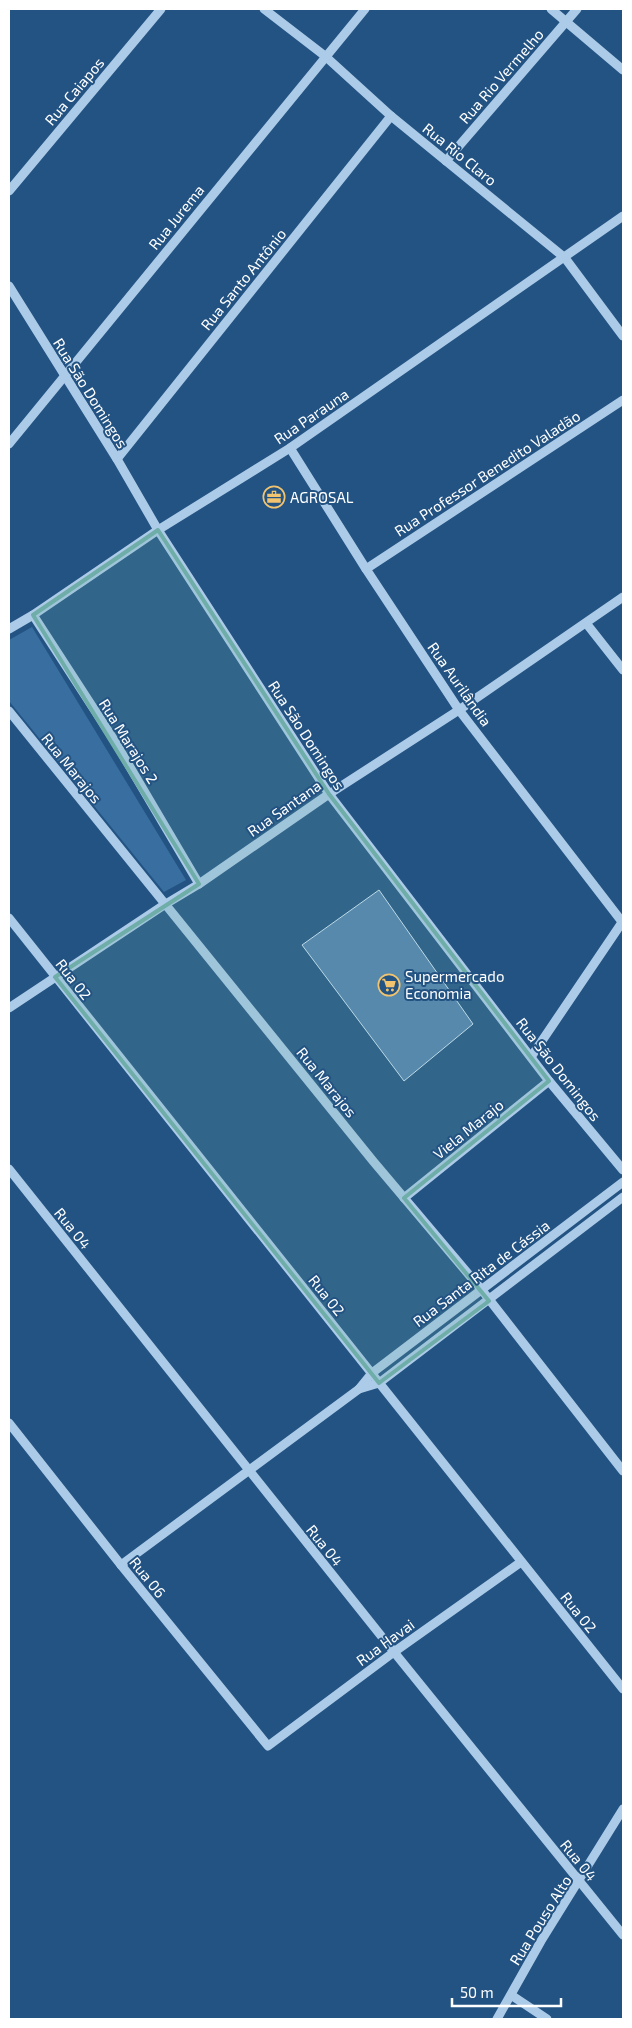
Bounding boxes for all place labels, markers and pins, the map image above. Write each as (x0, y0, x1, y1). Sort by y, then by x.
office icon: AGROSAL (262, 485, 286, 509)
place label: AGROSAL (290, 488, 354, 506)
place label: Supermercado Economia (405, 967, 504, 1002)
supermarket icon: Supermercado Economia (377, 973, 401, 997)

